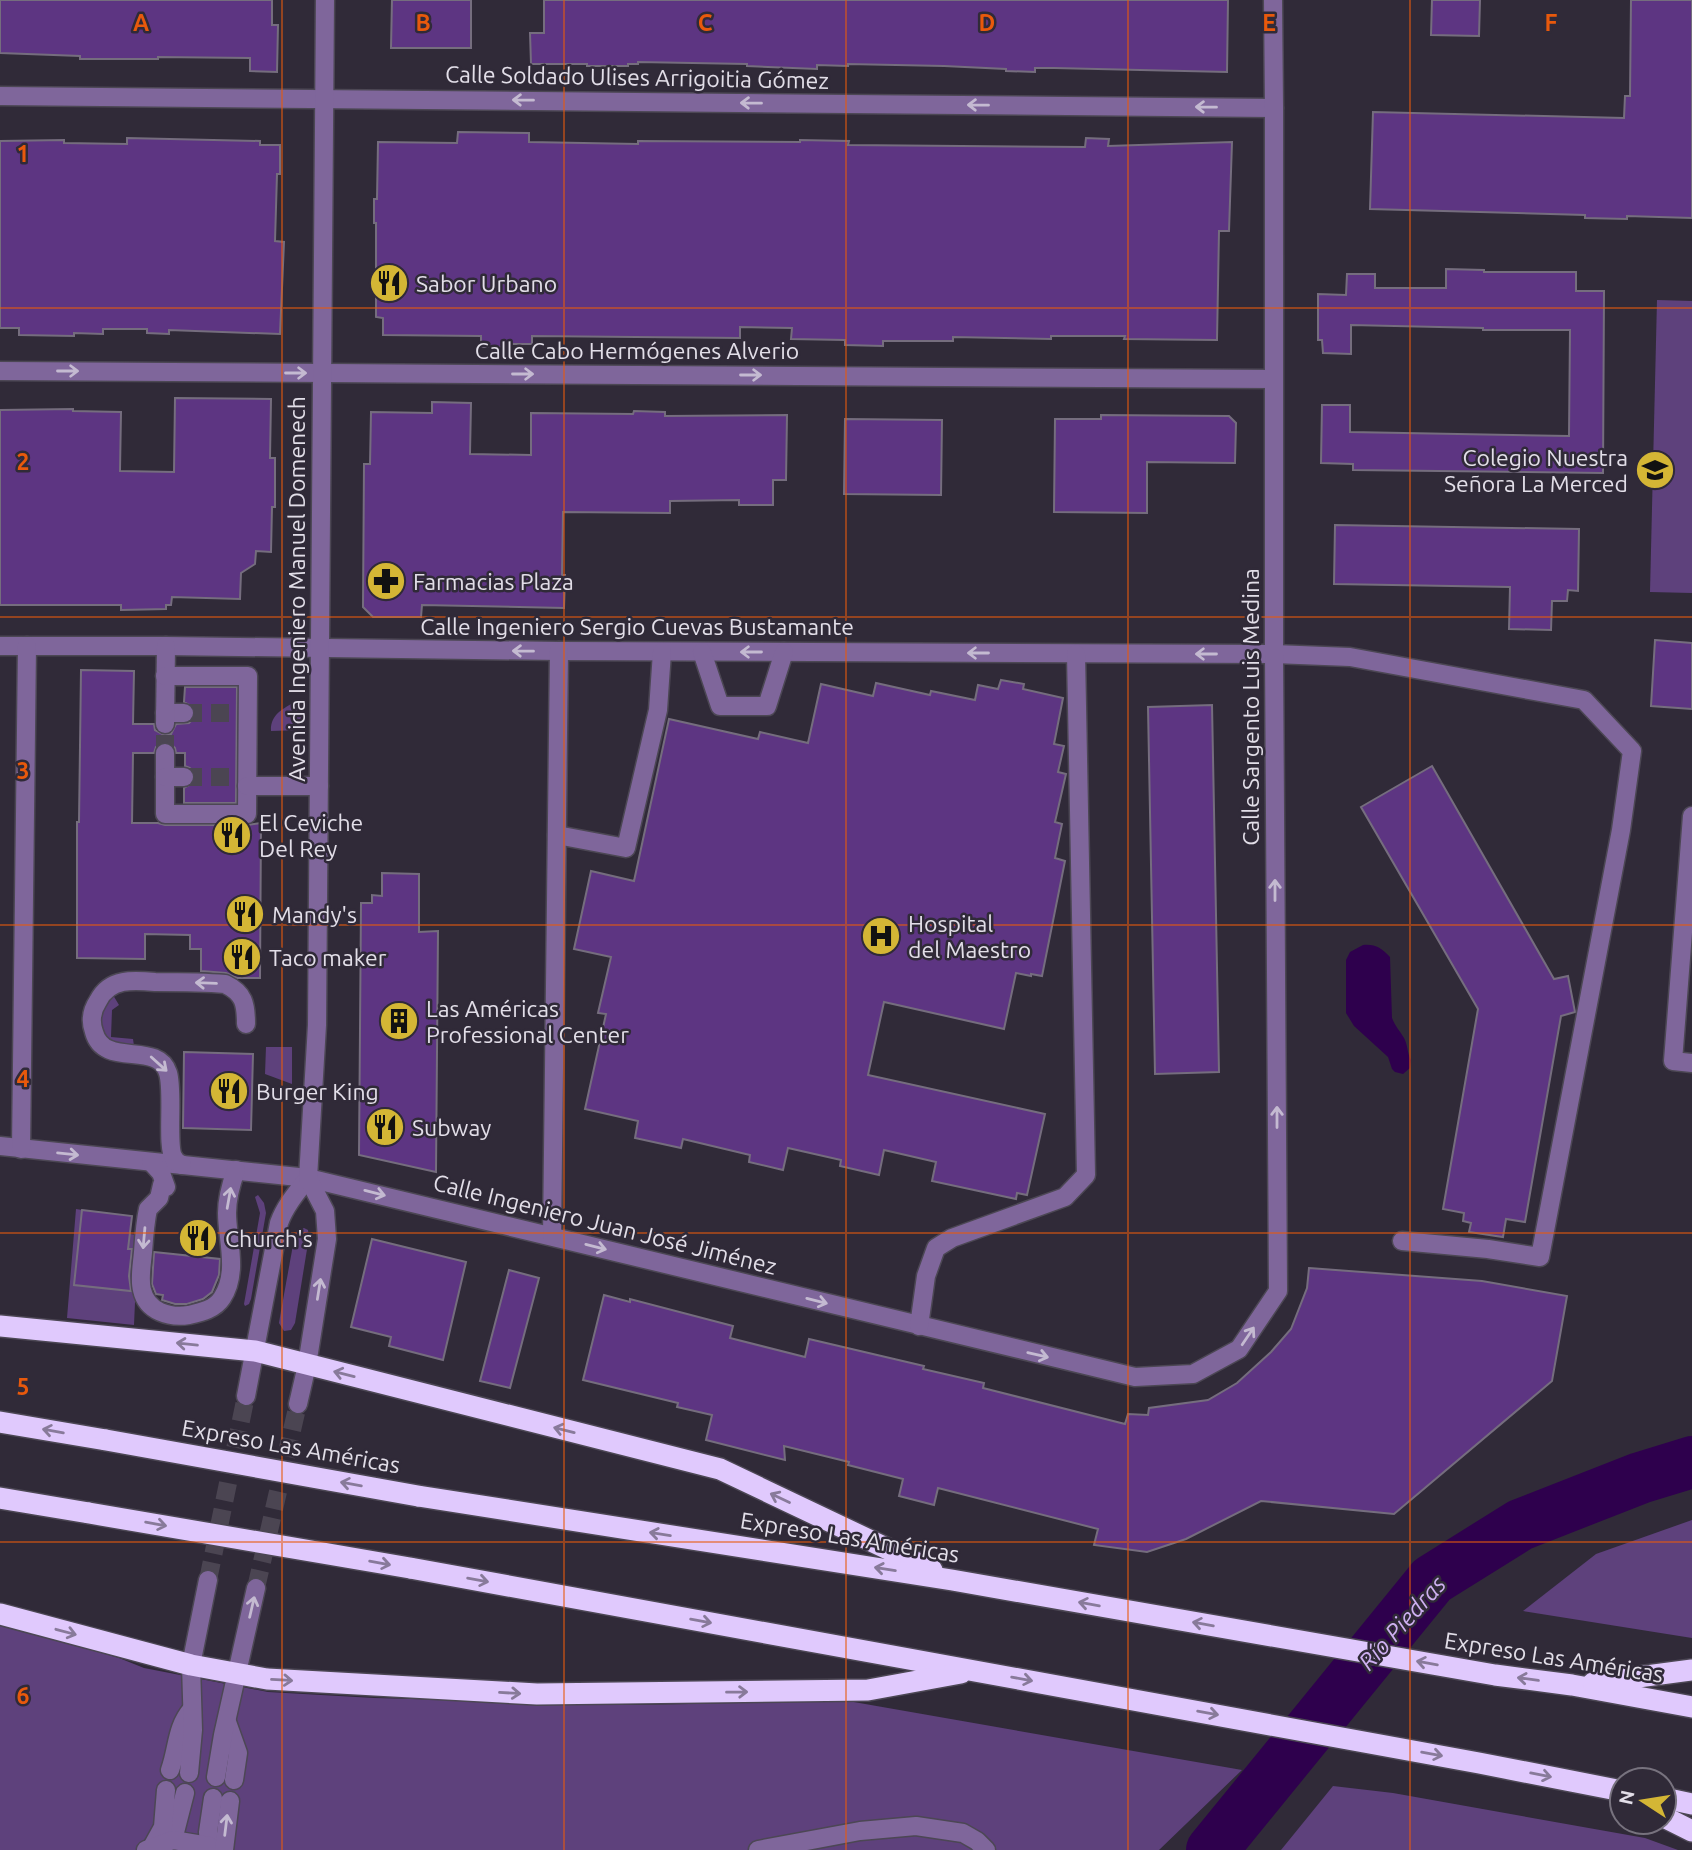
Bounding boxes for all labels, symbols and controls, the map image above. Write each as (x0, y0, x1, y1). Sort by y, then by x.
text: A (133, 10, 149, 35)
text: B (415, 10, 431, 35)
text: C (698, 10, 713, 35)
text: D (979, 10, 995, 35)
text: E (1262, 10, 1276, 35)
text: F (1545, 10, 1558, 35)
street label: Calle Soldado Ulises Arrigoitia Gómez (445, 61, 829, 93)
one-way arrow (512, 93, 535, 107)
one-way arrow (740, 96, 763, 109)
one-way arrow (967, 98, 990, 112)
one-way arrow (1195, 100, 1218, 114)
text: 1 (17, 141, 29, 166)
restaurant icon: Sabor Urbano (368, 262, 410, 304)
place label: Sabor Urbano (416, 271, 557, 296)
street label: Calle Cabo Hermógenes Alverio (475, 338, 799, 363)
one-way arrow (56, 364, 79, 378)
one-way arrow (284, 366, 307, 380)
one-way arrow (511, 367, 534, 381)
one-way arrow (739, 368, 762, 382)
street label: Avenida Ingeniero Manuel Domenech (284, 396, 309, 782)
place label: Colegio Nuestra Señora La Merced (1444, 445, 1628, 496)
text: 2 (17, 449, 29, 474)
school or university icon: Colegio Nuestra Señora La Merced (1634, 449, 1676, 491)
pharmacy icon: Farmacias Plaza (365, 560, 407, 602)
street label: Calle Sargento Luis Medina (1238, 568, 1263, 846)
place label: Farmacias Plaza (413, 569, 574, 594)
street label: Calle Ingeniero Sergio Cuevas Bustamante (420, 614, 854, 639)
one-way arrow (512, 644, 535, 658)
one-way arrow (739, 645, 762, 659)
one-way arrow (967, 646, 990, 660)
one-way arrow (1194, 647, 1217, 661)
text: 3 (17, 758, 29, 783)
place label: El Ceviche Del Rey (259, 810, 363, 861)
restaurant icon: El Ceviche Del Rey (211, 814, 253, 856)
one-way arrow (1269, 879, 1282, 902)
restaurant icon: Mandy's (224, 893, 266, 935)
place label: Mandy's (272, 902, 357, 927)
place label: Hospital del Maestro (908, 911, 1031, 962)
hospital icon: Hospital del Maestro (860, 915, 902, 957)
restaurant icon: Taco maker (221, 936, 263, 978)
place label: Taco maker (269, 945, 387, 970)
one-way arrow (195, 976, 218, 989)
place label: Las Américas Professional Center (426, 996, 629, 1047)
building icon: Las Américas Professional Center (378, 1000, 420, 1042)
one-way arrow (150, 1055, 168, 1072)
text: 4 (17, 1066, 30, 1091)
restaurant icon: Burger King (208, 1070, 250, 1112)
place label: Burger King (256, 1079, 379, 1104)
restaurant icon: Subway (364, 1106, 406, 1148)
one-way arrow (1270, 1106, 1284, 1129)
place label: Subway (412, 1115, 491, 1140)
one-way arrow (56, 1147, 79, 1160)
street label: Calle Ingeniero Juan José Jiménez (431, 1169, 779, 1279)
one-way arrow (223, 1187, 236, 1210)
one-way arrow (363, 1187, 386, 1200)
restaurant icon: Church's (177, 1217, 219, 1259)
one-way arrow (137, 1226, 150, 1249)
place label: Church's (225, 1226, 313, 1251)
one-way arrow (584, 1240, 607, 1254)
one-way arrow (313, 1278, 326, 1301)
one-way arrow (805, 1295, 828, 1308)
one-way arrow (1241, 1326, 1255, 1346)
one-way arrow (176, 1338, 199, 1351)
one-way arrow (1026, 1348, 1049, 1362)
one-way arrow (333, 1367, 355, 1380)
text: 5 (17, 1374, 29, 1399)
street label: Expreso Las Américas (180, 1414, 402, 1478)
one-way arrow (553, 1423, 576, 1436)
one-way arrow (42, 1424, 65, 1437)
one-way arrow (340, 1477, 363, 1490)
one-way arrow (770, 1491, 791, 1504)
street label: Expreso Las Américas (739, 1507, 961, 1567)
one-way arrow (144, 1518, 167, 1531)
one-way arrow (649, 1527, 672, 1540)
one-way arrow (368, 1557, 391, 1570)
one-way arrow (874, 1562, 897, 1575)
water label: Río Piedras (1353, 1571, 1451, 1675)
one-way arrow (466, 1574, 488, 1587)
one-way arrow (246, 1596, 259, 1619)
one-way arrow (1078, 1597, 1101, 1610)
one-way arrow (689, 1614, 712, 1628)
one-way arrow (1192, 1617, 1215, 1630)
one-way arrow (54, 1626, 77, 1639)
street label: Expreso Las Américas (1443, 1627, 1665, 1687)
one-way arrow (1416, 1656, 1439, 1669)
one-way arrow (271, 1673, 294, 1686)
one-way arrow (1010, 1673, 1033, 1686)
one-way arrow (1517, 1673, 1540, 1686)
text: 6 (17, 1683, 30, 1708)
one-way arrow (725, 1685, 748, 1699)
one-way arrow (498, 1687, 520, 1700)
one-way arrow (1196, 1707, 1219, 1720)
one-way arrow (1420, 1748, 1442, 1762)
north arrow (1608, 1766, 1678, 1836)
one-way arrow (1529, 1769, 1552, 1783)
text: N (1614, 1788, 1639, 1807)
one-way arrow (220, 1814, 233, 1837)

